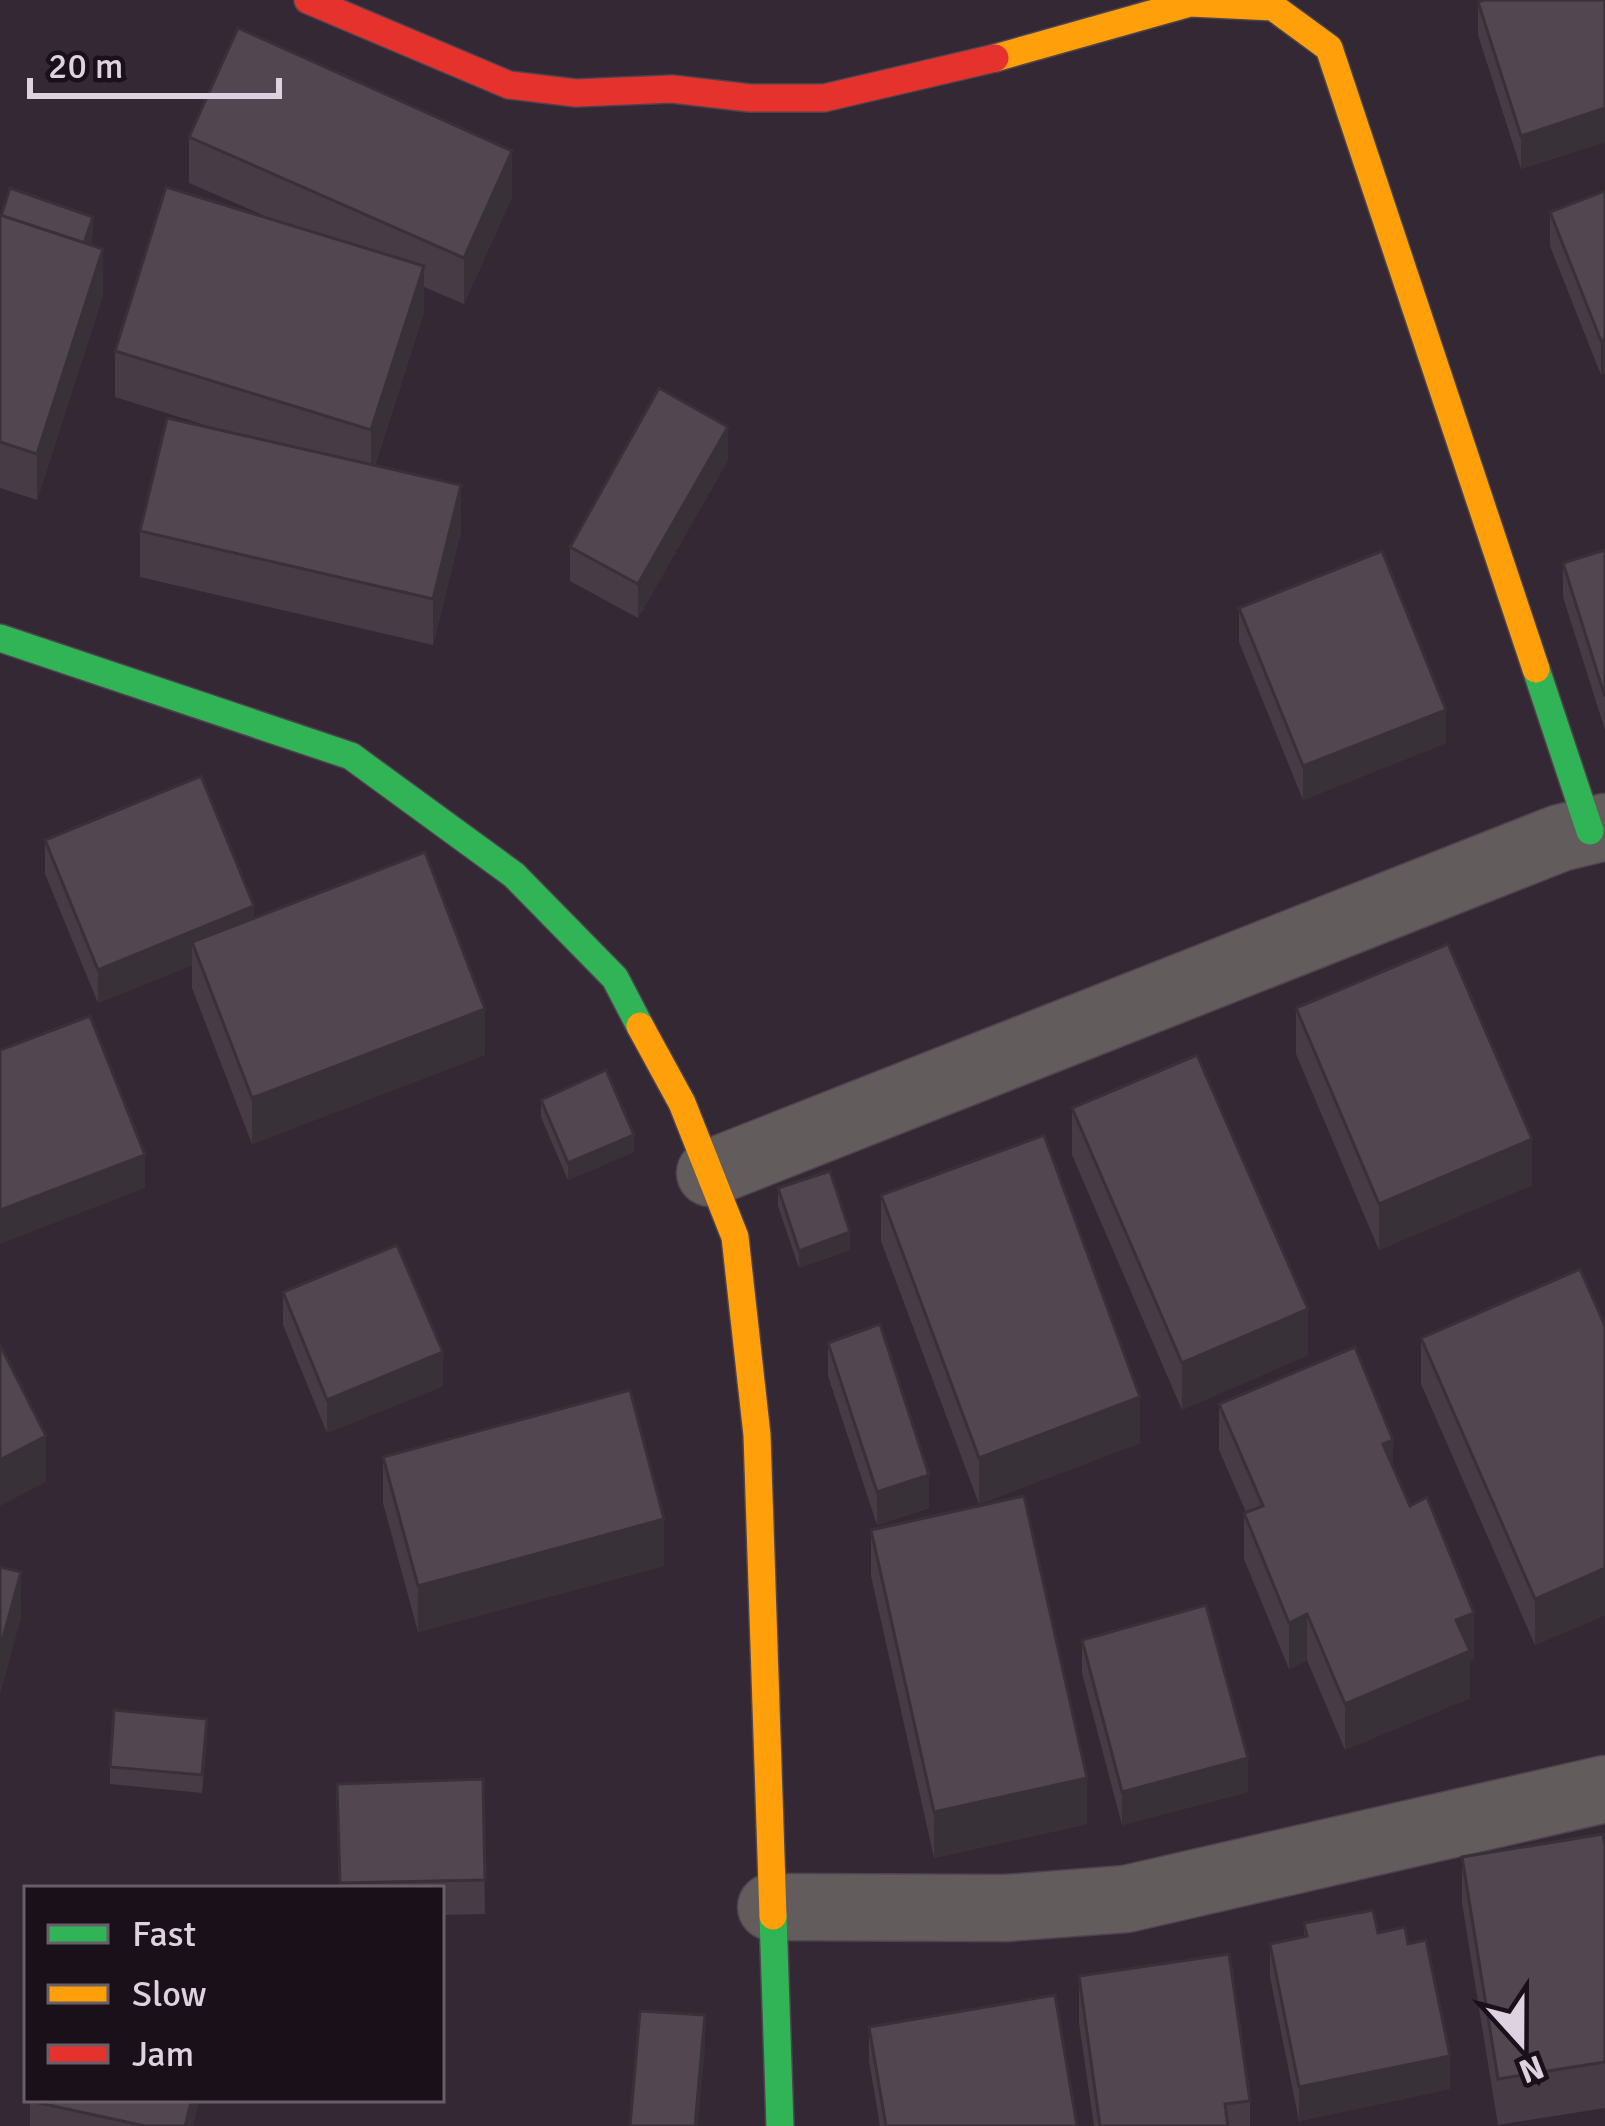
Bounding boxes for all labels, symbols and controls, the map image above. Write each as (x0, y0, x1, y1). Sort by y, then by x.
scale bar (30, 24, 279, 98)
text: 20 m (48, 44, 124, 89)
legend (24, 1886, 444, 2102)
text: Fast (132, 1912, 196, 1957)
text: Slow (132, 1972, 207, 2017)
north arrow (1461, 1982, 1581, 2102)
text: Jam (132, 2032, 194, 2077)
text: N (1513, 2045, 1549, 2092)

